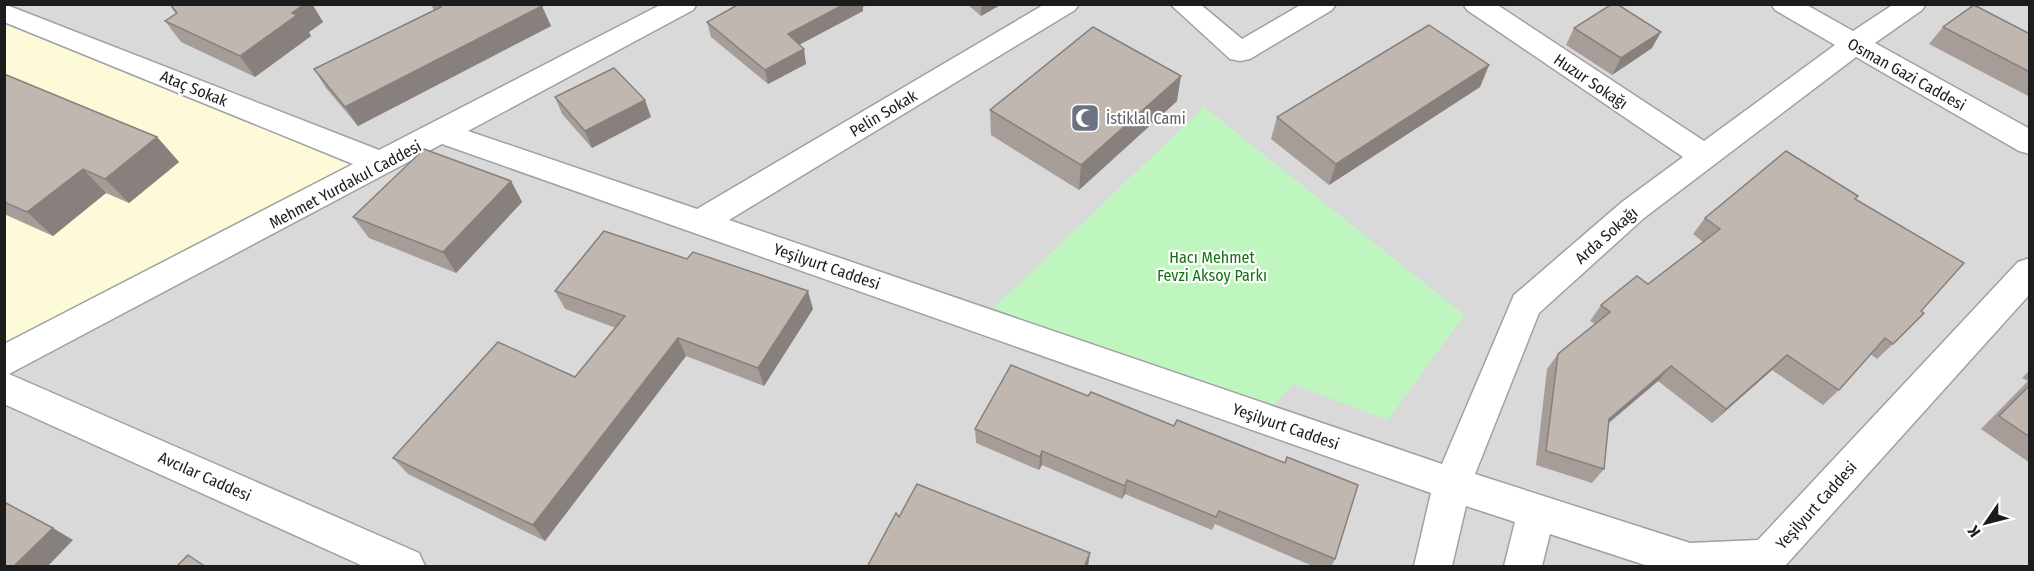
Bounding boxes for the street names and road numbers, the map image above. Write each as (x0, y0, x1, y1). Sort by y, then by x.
street label: Osman Gazi Caddesi (1844, 34, 1969, 115)
street label: Huzur Sokağı (1550, 50, 1631, 113)
street label: Ataç Sokak (157, 66, 231, 111)
street label: Pelin Sokak (846, 86, 921, 141)
street label: Mehmet Yurdakul Caddesi (266, 136, 425, 233)
street label: Arda Sokağı (1571, 203, 1641, 268)
street label: Yeşilyurt Caddesi (771, 239, 883, 294)
street label: Yeşilyurt Caddesi (1230, 399, 1342, 454)
street label: Avcılar Caddesi (156, 448, 254, 505)
street label: Yeşilyurt Caddesi (1772, 457, 1861, 553)

